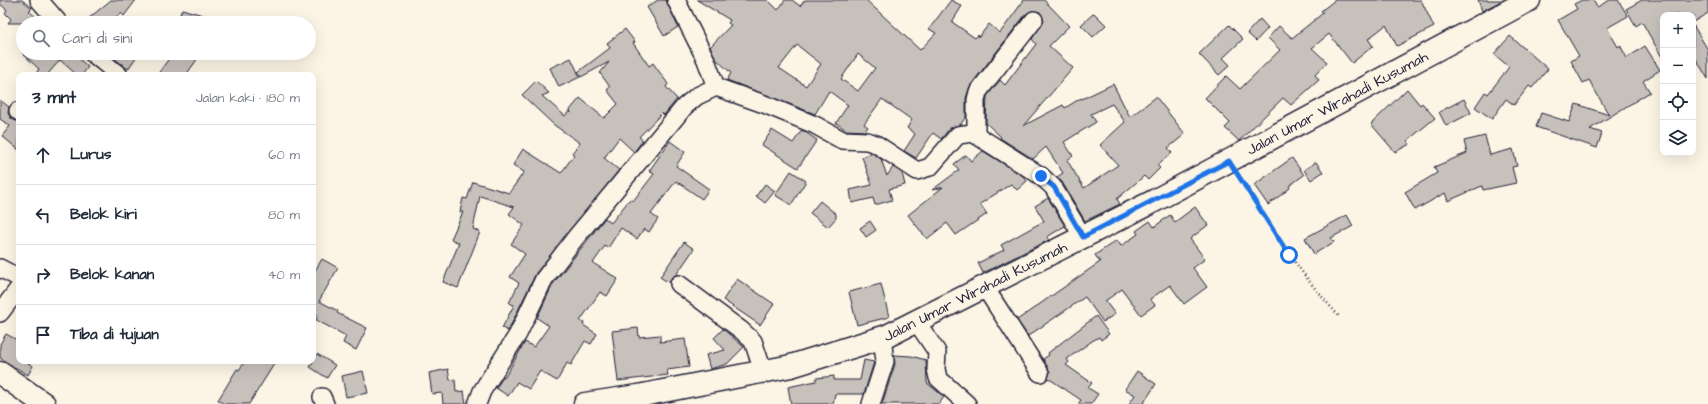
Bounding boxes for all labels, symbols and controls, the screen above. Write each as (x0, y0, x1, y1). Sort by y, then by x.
map controls (1660, 12, 1696, 156)
button: + (1660, 12, 1696, 48)
search box (16, 16, 316, 60)
icon: search (30, 27, 52, 49)
text: Cari di sini (62, 28, 132, 49)
street label: Jalan Umar Wirahadi Kusumah (1243, 46, 1432, 161)
button: − (1660, 48, 1696, 84)
button: locate (1660, 84, 1696, 120)
text: 3 mnt (32, 86, 76, 110)
text: Jalan kaki · 180 m (196, 89, 300, 107)
button: layers (1660, 120, 1696, 156)
icon: ahead (32, 144, 54, 166)
text: Lurus (70, 144, 111, 165)
text: 60 m (268, 146, 300, 164)
route end (1032, 167, 1050, 185)
icon: left (32, 204, 54, 226)
text: Belok kiri (70, 204, 137, 225)
text: 80 m (268, 206, 300, 224)
street label: Jalan Umar Wirahadi Kusumah (880, 236, 1071, 347)
route start (1280, 246, 1298, 264)
icon: right (32, 264, 54, 286)
text: Belok kanan (70, 264, 154, 285)
text: 40 m (268, 266, 300, 284)
icon: arrive (32, 324, 54, 346)
text: Tiba di tujuan (70, 324, 159, 345)

